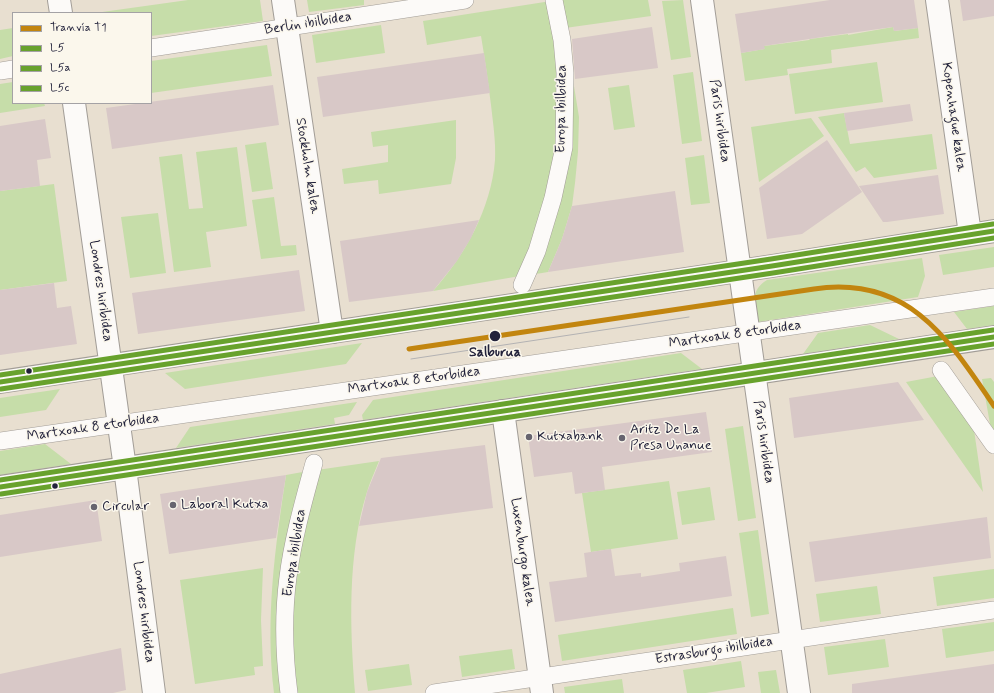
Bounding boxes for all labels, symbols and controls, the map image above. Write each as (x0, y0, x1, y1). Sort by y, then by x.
street label: Berlin ibilbidea (263, 9, 353, 39)
legend (12, 12, 152, 104)
text: Tranvía T1 (50, 20, 107, 36)
text: L5 (50, 40, 65, 56)
text: L5a (50, 60, 71, 76)
street label: Kopenhague kalea (937, 61, 969, 173)
street label: Europa ibilbidea (553, 65, 571, 153)
street label: Paris hiribidea (705, 78, 733, 164)
text: L5c (50, 80, 69, 96)
street label: Stockholm kalea (291, 117, 323, 215)
street label: Londres hiribidea (85, 239, 115, 343)
street label: Martxoak 8 etorbidea (668, 317, 802, 353)
marker: Salburua (488, 329, 502, 343)
place label: Salburua (469, 345, 521, 361)
street label: Martxoak 8 etorbidea (347, 363, 481, 399)
unlabelled marker (24, 366, 34, 376)
street label: Paris hiribidea (749, 399, 777, 485)
street label: Martxoak 8 etorbidea (26, 410, 160, 446)
place label: Aritz De La Presa Unanue (630, 422, 712, 454)
place label: Kutxabank (537, 429, 603, 445)
marker: Kutxabank (524, 432, 534, 442)
marker: Aritz De La Presa Unanue (617, 433, 627, 443)
unlabelled marker (50, 481, 60, 491)
place label: Laboral Kutxa (181, 497, 268, 513)
street label: Luxenburgo kalea (506, 497, 538, 607)
place label: Circular (102, 499, 149, 515)
marker: Laboral Kutxa (168, 500, 178, 510)
marker: Circular (89, 502, 99, 512)
street label: Europa ibilbidea (280, 508, 310, 598)
street label: Londres hiribidea (128, 560, 158, 664)
street label: Estrasburgo ibilbidea (654, 633, 774, 669)

